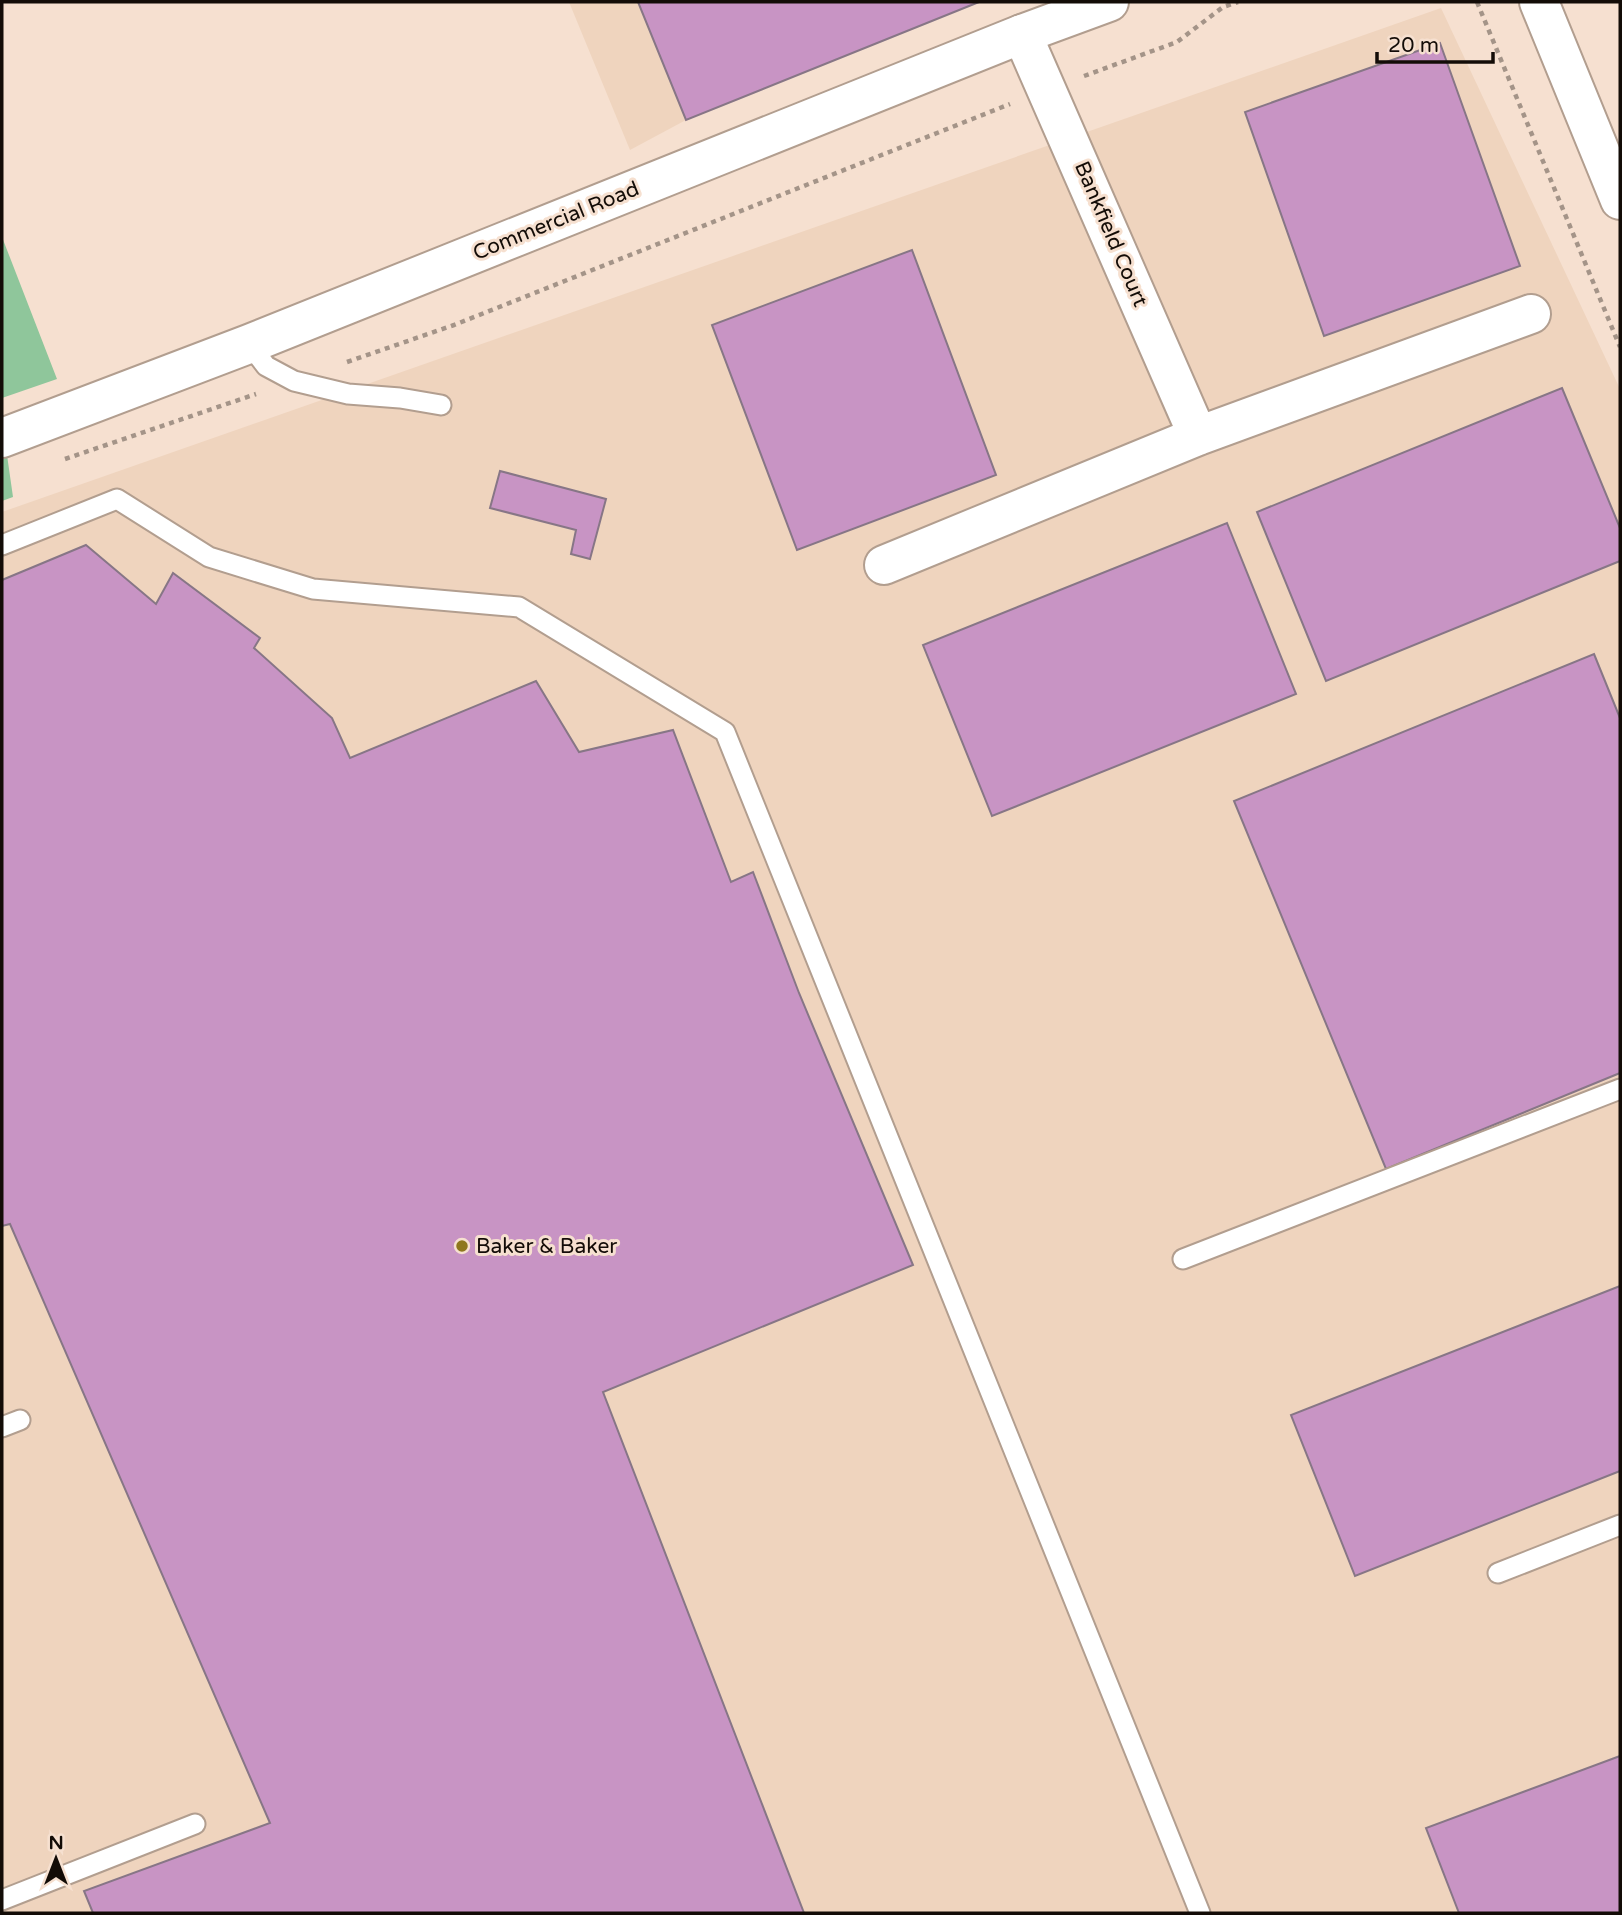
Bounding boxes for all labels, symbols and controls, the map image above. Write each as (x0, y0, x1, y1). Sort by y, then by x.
scale bar (1377, 21, 1492, 65)
text: 20 m (1388, 33, 1439, 58)
street label: Bankfield Court (1069, 157, 1153, 311)
street label: Commercial Road (469, 176, 643, 266)
place label: Baker & Baker (476, 1234, 617, 1259)
marker: Baker & Baker (454, 1238, 470, 1254)
north arrow (21, 1824, 91, 1894)
text: N (48, 1832, 64, 1854)

